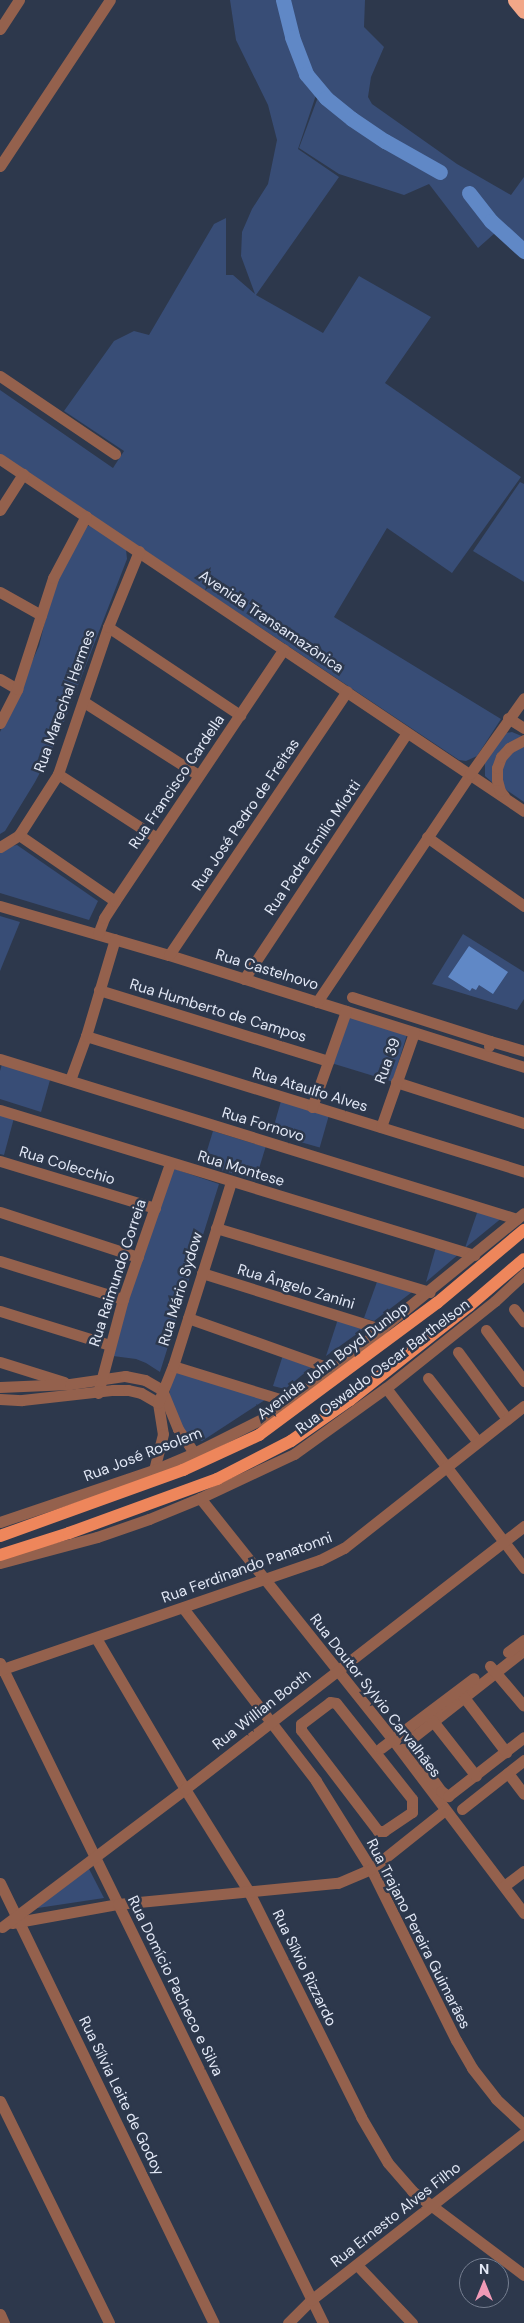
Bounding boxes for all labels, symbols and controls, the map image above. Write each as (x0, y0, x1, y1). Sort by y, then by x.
street label: Avenida Transamazônica (195, 567, 347, 677)
street label: Rua Marechal Hermes (31, 627, 99, 775)
street label: Rua Francisco Cardella (125, 711, 229, 853)
street label: Rua José Pedro de Freitas (188, 736, 304, 894)
street label: Rua Padre Emilio Miotti (261, 777, 365, 919)
street label: Rua Castelnovo (213, 946, 321, 994)
street label: Rua Humberto de Campos (127, 976, 309, 1046)
street label: Rua 39 (371, 1036, 405, 1086)
street label: Rua Ataulfo Alves (250, 1064, 370, 1116)
street label: Rua Fornovo (220, 1104, 306, 1146)
street label: Rua Colecchio (17, 1143, 117, 1189)
street label: Rua Montese (195, 1147, 287, 1191)
street label: Rua Raimundo Correia (86, 1197, 150, 1349)
street label: Rua Mário Sydow (155, 1230, 207, 1348)
street label: Rua Ângelo Zanini (235, 1261, 357, 1313)
street label: Rua Oswaldo Oscar Barthelson (293, 1296, 473, 1438)
street label: Avenida John Boyd Dunlop (254, 1298, 412, 1424)
street label: Rua José Rosolem (81, 1424, 205, 1486)
street label: Rua Ferdinando Panatonni (159, 1529, 335, 1607)
street label: Rua Doutor Sylvio Carvalhães (306, 1611, 444, 1781)
street label: Rua Willian Booth (209, 1666, 315, 1754)
street label: Rua Trajano Pereira Guimarães (362, 1836, 474, 2032)
street label: Rua Domício Pacheco e Silva (123, 1893, 227, 2079)
street label: Rua Sílvio Rizzardo (268, 1907, 340, 2029)
street label: Rua Sílvia Leite de Godoy (75, 2013, 167, 2179)
street label: Rua Ernesto Alves Filho (327, 2159, 465, 2271)
north arrow (459, 2258, 509, 2308)
text: N (479, 2260, 489, 2278)

